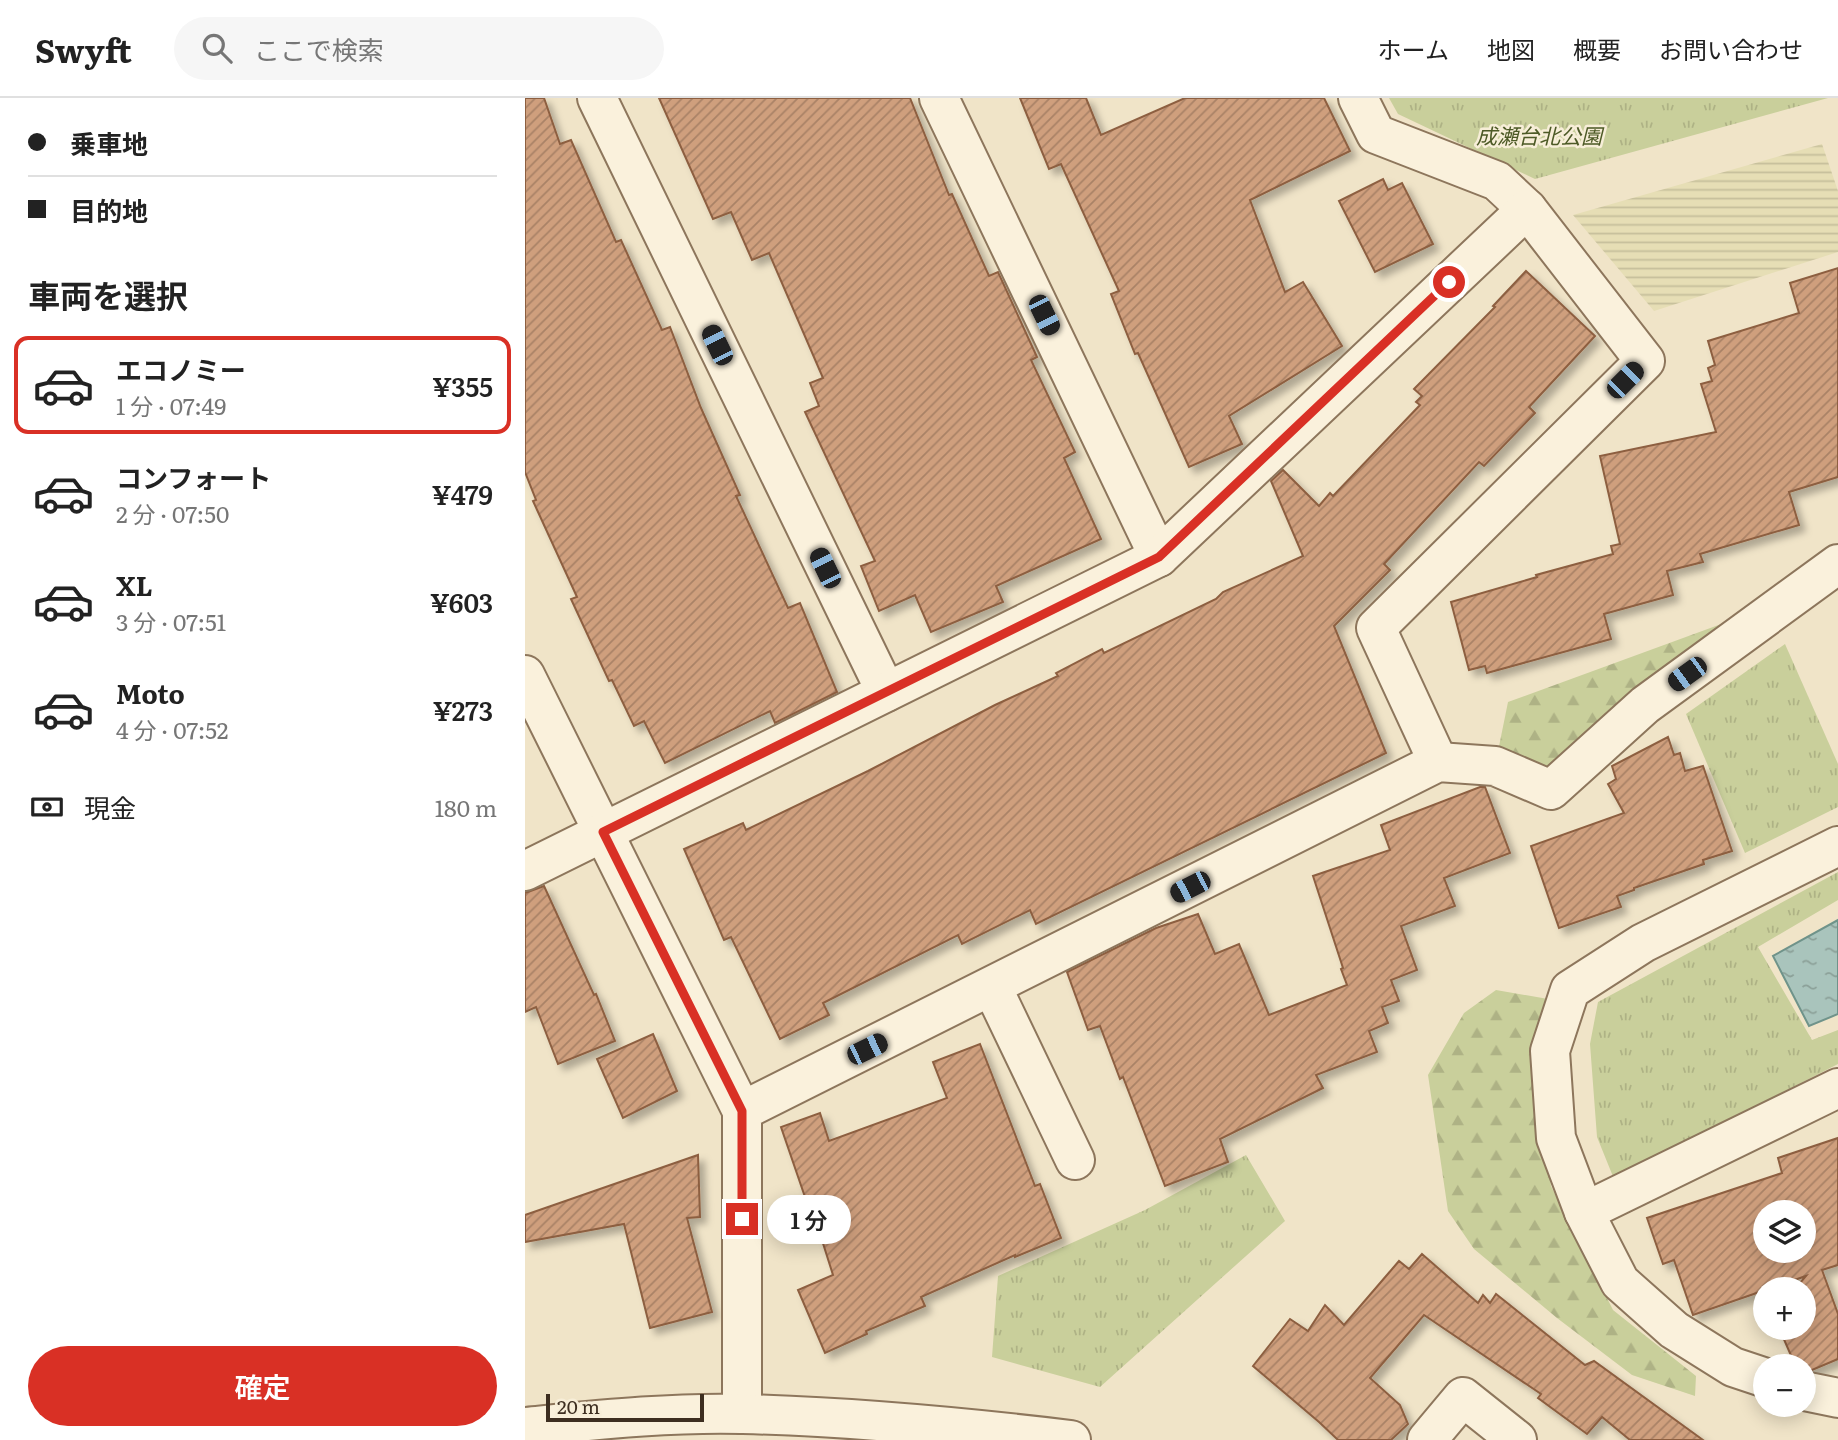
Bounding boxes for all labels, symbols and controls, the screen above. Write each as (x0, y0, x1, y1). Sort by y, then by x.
search box (174, 17, 664, 80)
text: Swyft (35, 24, 132, 73)
icon: search (198, 29, 236, 67)
text: ここで検索 (254, 29, 384, 68)
text: ホーム (1378, 31, 1449, 66)
text: 地図 (1487, 31, 1535, 66)
text: 概要 (1573, 31, 1621, 66)
text: お問い合わせ (1659, 31, 1803, 66)
park label: 成瀬台北公園 (1476, 119, 1605, 150)
text: 乗車地 (70, 123, 148, 162)
text: 目的地 (70, 190, 148, 229)
route start (1433, 266, 1465, 298)
text: 車両を選択 (28, 270, 188, 318)
car (1026, 292, 1063, 338)
car (699, 322, 736, 368)
text: エコノミー (116, 349, 246, 388)
icon: car (32, 354, 95, 417)
car (1603, 358, 1648, 402)
text: ¥355 (432, 366, 493, 405)
text: 1 分 · 07:49 (116, 388, 226, 422)
text: コンフォート (116, 457, 271, 496)
icon: car (32, 462, 95, 525)
text: ¥479 (432, 474, 493, 513)
text: 2 分 · 07:50 (116, 496, 229, 530)
car (807, 545, 844, 591)
text: XL (116, 565, 153, 604)
icon: car (32, 570, 95, 633)
text: ¥603 (430, 582, 493, 621)
text: 3 分 · 07:51 (116, 604, 226, 638)
car (1664, 653, 1711, 695)
text: Moto (116, 673, 185, 712)
icon: car (32, 678, 95, 741)
text: ¥273 (433, 690, 493, 729)
text: 4 分 · 07:52 (116, 712, 228, 746)
text: 現金 (84, 787, 136, 826)
icon: cash (28, 788, 66, 826)
text: 180 m (435, 790, 497, 824)
car (1167, 868, 1214, 906)
car (844, 1030, 891, 1068)
callout: 1 分 (767, 1194, 851, 1244)
map controls (1753, 1200, 1816, 1417)
button: layers (1753, 1200, 1816, 1263)
text: 1 分 (790, 1202, 828, 1236)
route end (726, 1203, 758, 1235)
button: + (1753, 1277, 1816, 1340)
button: 確定 (28, 1346, 497, 1426)
button: − (1753, 1354, 1816, 1417)
scale bar (546, 1391, 703, 1423)
text: 20 m (557, 1392, 600, 1420)

